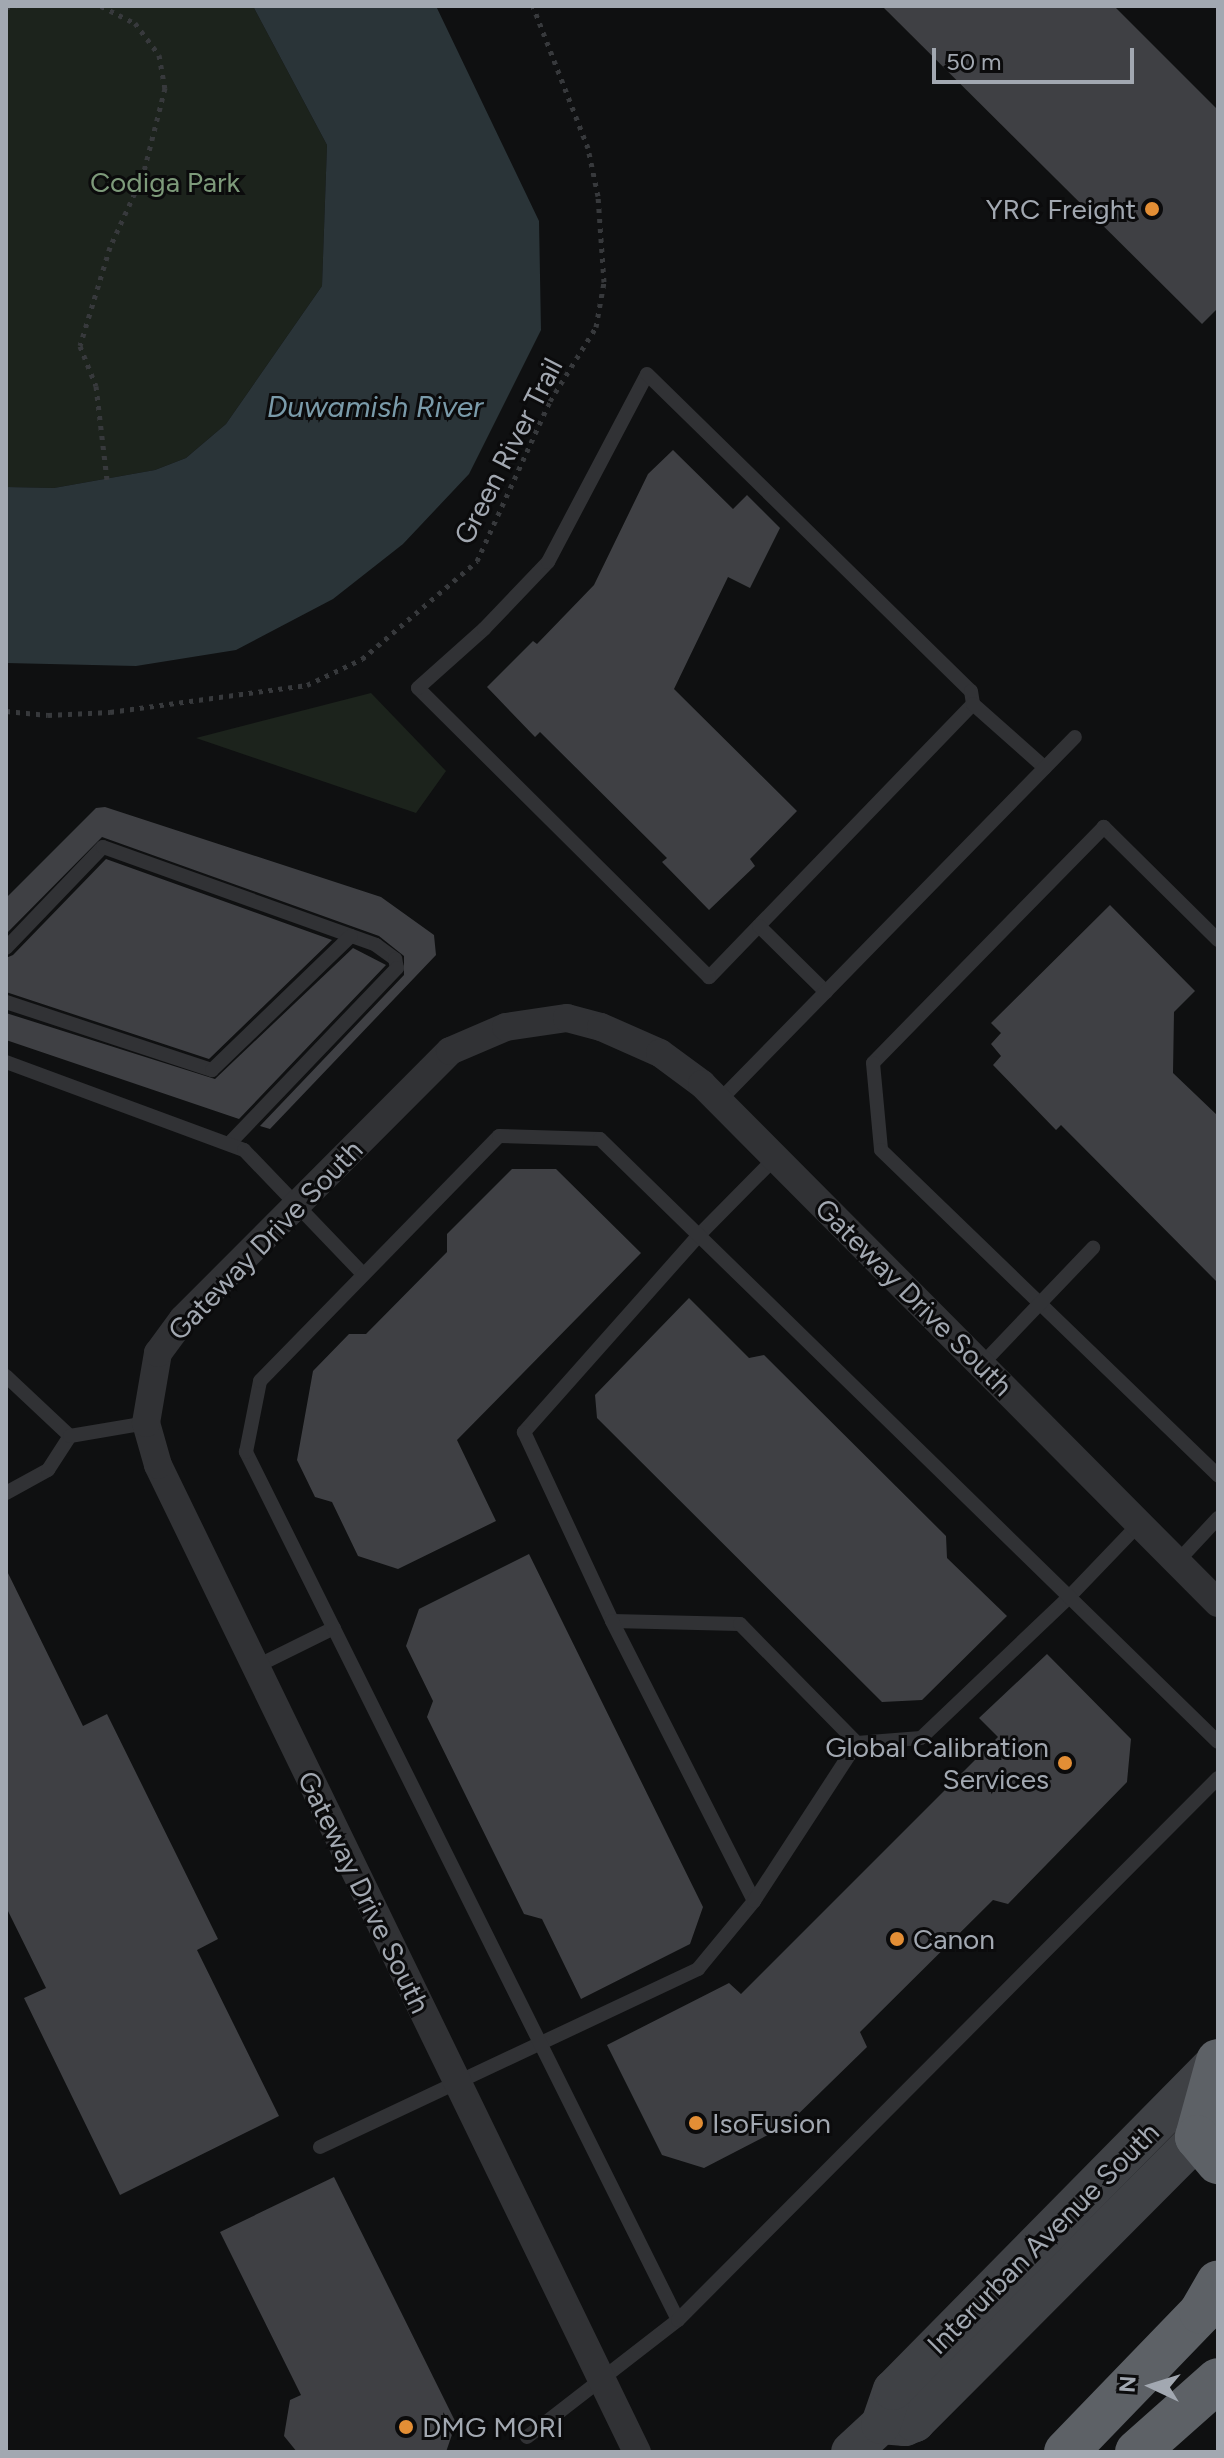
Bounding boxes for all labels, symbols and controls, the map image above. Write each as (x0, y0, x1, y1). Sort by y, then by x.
scale bar (936, 32, 1138, 82)
text: 50 m (946, 47, 1002, 76)
park label: Codiga Park (90, 165, 240, 199)
place label: YRC Freight (986, 192, 1136, 226)
marker: YRC Freight (1143, 200, 1161, 218)
street label: Green River Trail (447, 352, 569, 550)
water label: Duwamish River (267, 389, 483, 425)
street label: Gateway Drive South (161, 1133, 369, 1347)
street label: Gateway Drive South (808, 1191, 1020, 1403)
place label: Global Calibration Services (825, 1730, 1049, 1796)
marker: Global Calibration Services (1056, 1754, 1074, 1772)
street label: Gateway Drive South (291, 1765, 437, 2019)
place label: Canon (913, 1922, 995, 1956)
marker: Canon (888, 1930, 906, 1948)
place label: IsoFusion (712, 2106, 831, 2140)
marker: IsoFusion (687, 2114, 705, 2132)
street label: Interurban Avenue South (920, 2115, 1166, 2361)
north arrow (1112, 2346, 1192, 2426)
text: N (1113, 2375, 1142, 2394)
place label: DMG MORI (422, 2410, 564, 2444)
marker: DMG MORI (397, 2418, 415, 2436)

